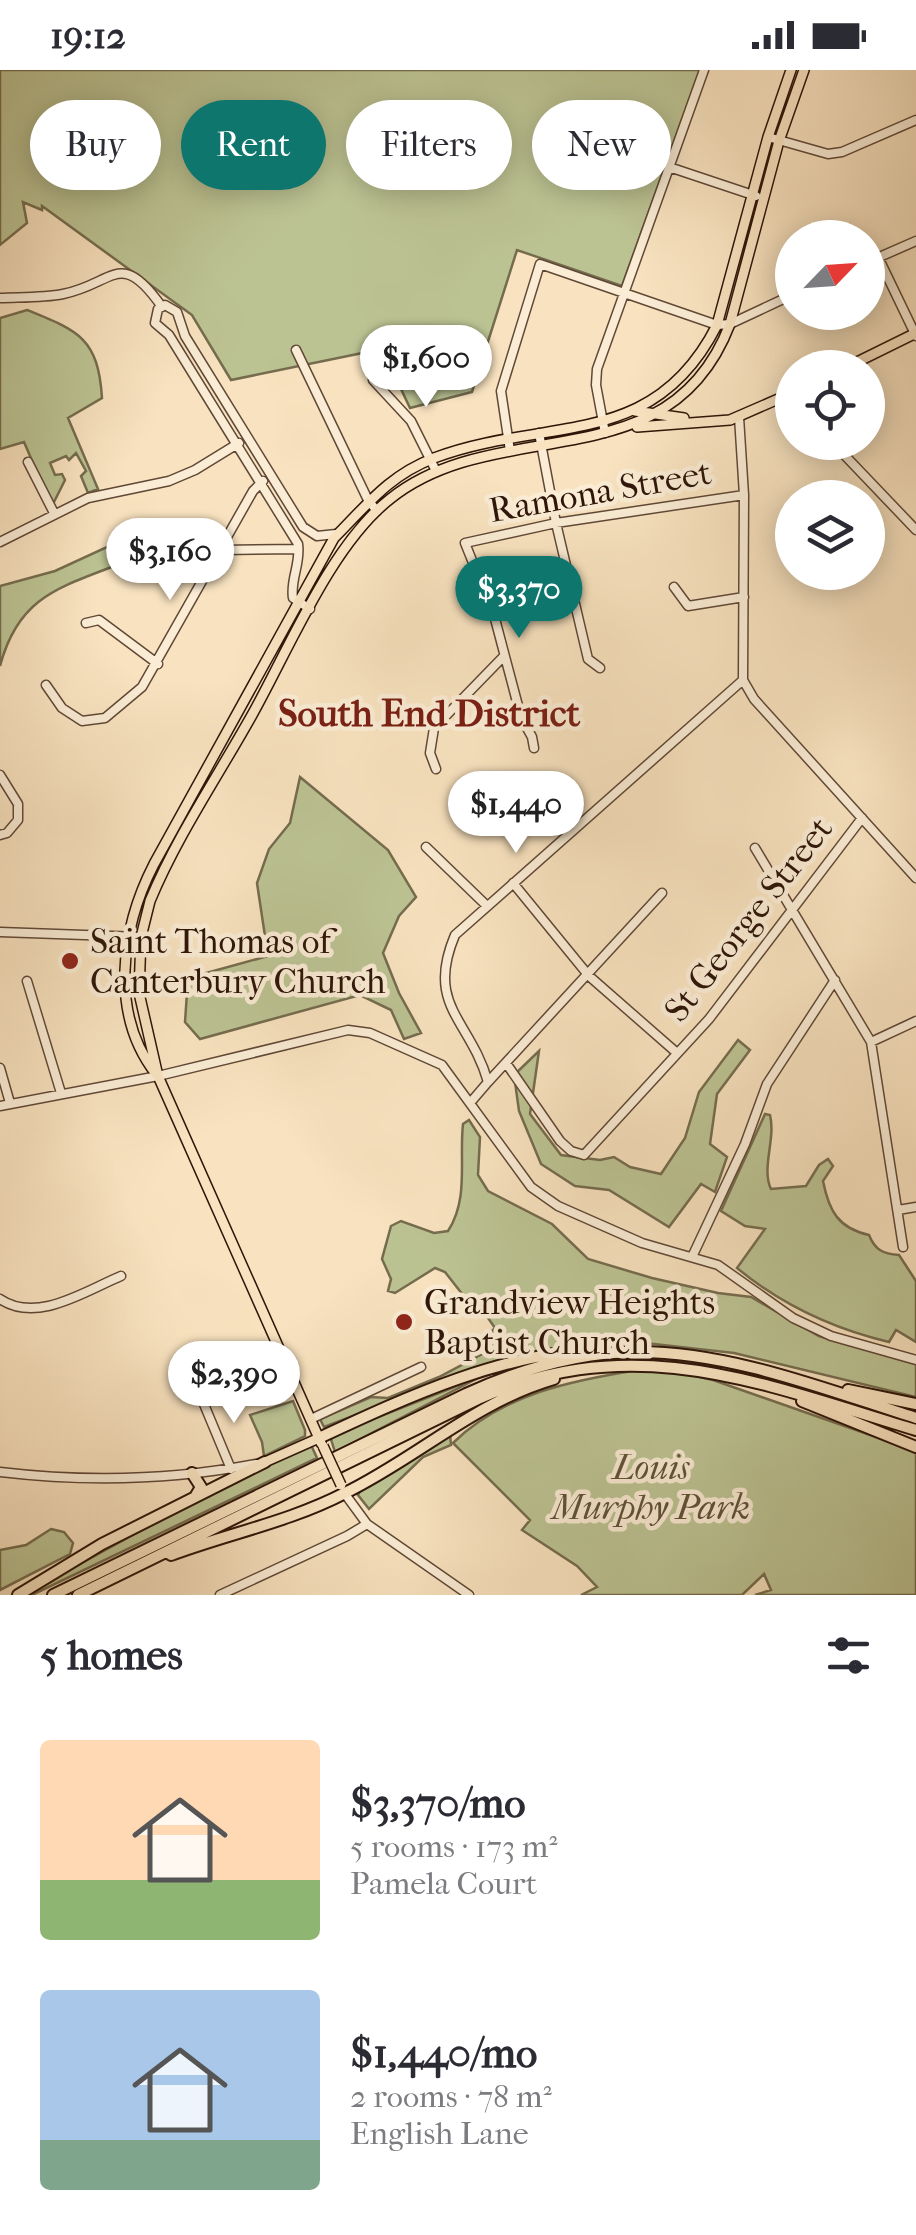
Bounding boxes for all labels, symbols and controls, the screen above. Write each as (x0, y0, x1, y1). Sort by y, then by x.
text: 19:12 (50, 13, 126, 58)
chip: Buy (30, 100, 161, 190)
chip: Rent (181, 100, 326, 190)
chip: Filters (346, 100, 512, 190)
chip: New (532, 100, 671, 190)
north arrow (775, 220, 885, 330)
map controls (775, 220, 885, 590)
pin: $1,600 (345, 325, 507, 410)
text: $1,600 (382, 339, 470, 376)
button: locate (775, 350, 885, 460)
street label: Ramona Street (486, 452, 715, 531)
button: layers (775, 480, 885, 590)
pin: $3,160 (89, 518, 251, 603)
text: $3,160 (128, 532, 212, 569)
pin: $3,370 (438, 556, 600, 641)
text: $3,370 (477, 570, 561, 607)
district label: South End District (278, 691, 581, 736)
pin: $1,440 (435, 771, 597, 856)
text: $1,440 (470, 785, 562, 822)
street label: St George Street (656, 808, 841, 1030)
place label: Saint Thomas of Canterbury Church (90, 921, 386, 1002)
marker: Saint Thomas of Canterbury Church (59, 950, 81, 972)
place label: Grandview Heights Baptist Church (424, 1282, 715, 1363)
marker: Grandview Heights Baptist Church (393, 1311, 415, 1333)
pin: $2,390 (153, 1341, 315, 1426)
text: $2,390 (190, 1355, 278, 1392)
park label: Louis Murphy Park (550, 1447, 750, 1528)
icon: filters (821, 1628, 876, 1683)
text: 5 homes (40, 1631, 183, 1680)
text: $3,370/mo (350, 1779, 526, 1828)
icon: home (120, 1780, 240, 1900)
text: 5 rooms · 173 m² (350, 1828, 557, 1865)
text: Pamela Court (350, 1865, 537, 1902)
text: $1,440/mo (350, 2029, 537, 2078)
icon: home (120, 2030, 240, 2150)
text: 2 rooms · 78 m² (350, 2078, 552, 2115)
text: English Lane (350, 2115, 528, 2152)

